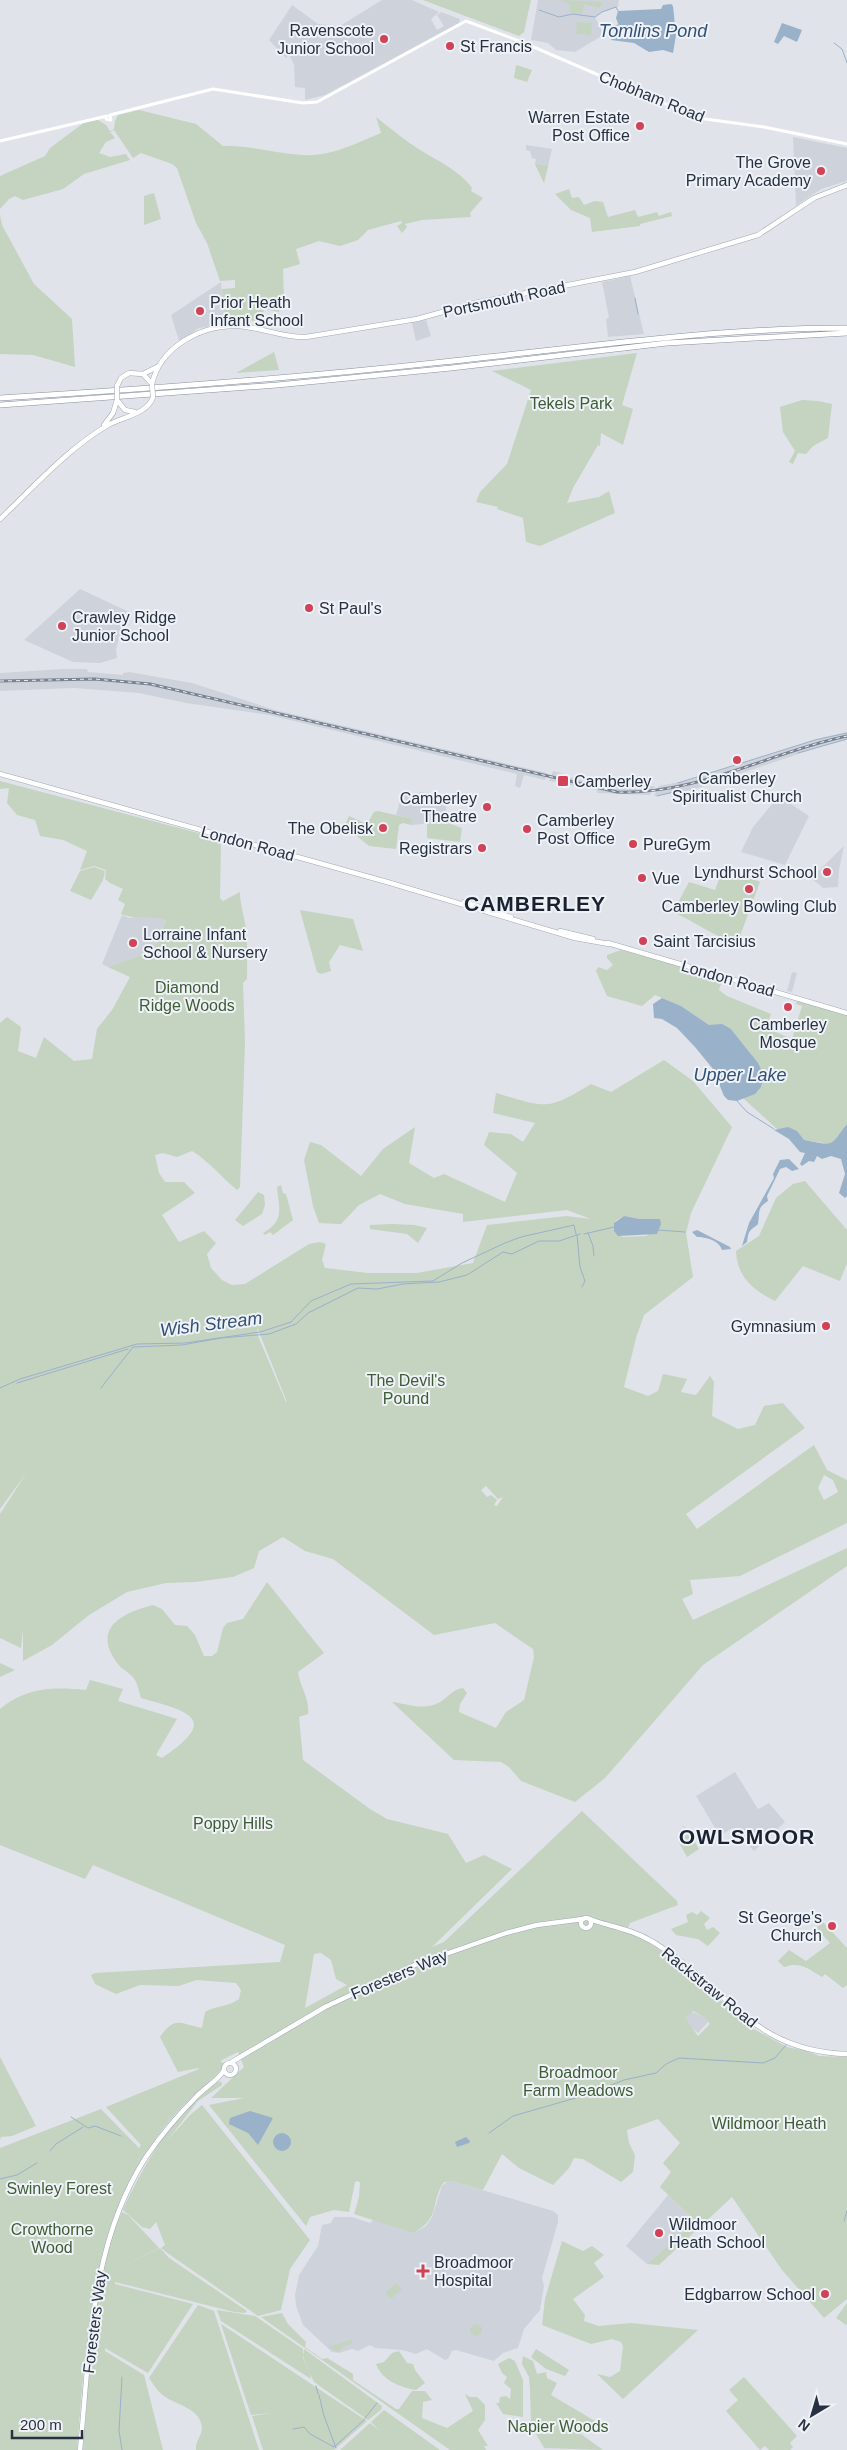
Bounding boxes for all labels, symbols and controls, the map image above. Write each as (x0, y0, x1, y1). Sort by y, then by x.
water label: Tomlins Pond (599, 21, 708, 41)
place label: Ravenscote Junior School (277, 22, 374, 57)
marker: Ravenscote Junior School (378, 33, 390, 45)
place label: St Francis (460, 38, 532, 55)
marker: St Francis (444, 40, 456, 52)
street label: Chobham Road (597, 68, 707, 125)
place label: Warren Estate Post Office (528, 109, 630, 144)
marker: Warren Estate Post Office (634, 120, 646, 132)
place label: The Grove Primary Academy (686, 154, 811, 189)
marker: The Grove Primary Academy (815, 165, 827, 177)
street label: Portsmouth Road (441, 278, 567, 321)
place label: Prior Heath Infant School (210, 294, 303, 329)
marker: Prior Heath Infant School (194, 305, 206, 317)
park label: Tekels Park (530, 395, 613, 412)
place label: St Paul's (319, 600, 382, 617)
marker: St Paul's (303, 602, 315, 614)
place label: Crawley Ridge Junior School (72, 609, 176, 644)
marker: Crawley Ridge Junior School (56, 620, 68, 632)
marker: Camberley Spiritualist Church (731, 754, 743, 766)
place label: Camberley Spiritualist Church (672, 770, 802, 805)
place label: Camberley (574, 773, 651, 790)
marker: Camberley (556, 774, 570, 788)
place label: Camberley Theatre (400, 790, 477, 825)
marker: Camberley Theatre (481, 801, 493, 813)
place label: Camberley Post Office (537, 812, 615, 847)
place label: The Obelisk (288, 820, 374, 837)
marker: The Obelisk (377, 822, 389, 834)
street label: London Road (199, 823, 296, 864)
marker: Camberley Post Office (521, 823, 533, 835)
place label: PureGym (643, 836, 711, 853)
marker: PureGym (627, 838, 639, 850)
place label: Registrars (399, 840, 472, 857)
marker: Registrars (476, 842, 488, 854)
place label: Lyndhurst School (694, 864, 817, 881)
marker: Lyndhurst School (821, 866, 833, 878)
place label: Vue (652, 870, 680, 887)
marker: Vue (636, 872, 648, 884)
marker: Camberley Bowling Club (743, 883, 755, 895)
district label: CAMBERLEY (464, 892, 606, 915)
place label: Camberley Bowling Club (661, 898, 837, 915)
place label: Lorraine Infant School & Nursery (143, 926, 268, 961)
place label: Saint Tarcisius (653, 933, 756, 950)
marker: Saint Tarcisius (637, 935, 649, 947)
marker: Lorraine Infant School & Nursery (127, 937, 139, 949)
street label: London Road (679, 957, 776, 1000)
park label: Diamond Ridge Woods (139, 979, 235, 1014)
marker: Camberley Mosque (782, 1001, 794, 1013)
place label: Camberley Mosque (749, 1016, 827, 1051)
water label: Upper Lake (693, 1065, 787, 1085)
water label: Wish Stream (159, 1308, 263, 1340)
place label: Gymnasium (731, 1318, 816, 1335)
marker: Gymnasium (820, 1320, 832, 1332)
park label: The Devil's Pound (367, 1372, 445, 1407)
park label: Poppy Hills (193, 1815, 273, 1832)
district label: OWLSMOOR (679, 1825, 815, 1848)
place label: St George's Church (738, 1909, 822, 1944)
marker: St George's Church (826, 1920, 838, 1932)
street label: Rackstraw Road (659, 1944, 761, 2031)
street label: Foresters Way (348, 1946, 450, 2002)
park label: Broadmoor Farm Meadows (523, 2064, 633, 2099)
park label: Wildmoor Heath (712, 2115, 826, 2132)
park label: Swinley Forest (7, 2180, 112, 2197)
place label: Wildmoor Heath School (669, 2216, 765, 2251)
park label: Crowthorne Wood (11, 2221, 93, 2256)
marker: Wildmoor Heath School (653, 2227, 665, 2239)
place label: Broadmoor Hospital (434, 2254, 514, 2289)
marker: Broadmoor Hospital (416, 2264, 430, 2278)
street label: Foresters Way (80, 2270, 109, 2374)
place label: Edgbarrow School (684, 2286, 815, 2303)
marker: Edgbarrow School (819, 2288, 831, 2300)
north arrow (787, 2390, 837, 2440)
scale bar (12, 2408, 82, 2440)
text: 200 m (20, 2416, 62, 2433)
text: N (795, 2416, 813, 2435)
park label: Napier Woods (507, 2418, 609, 2435)

